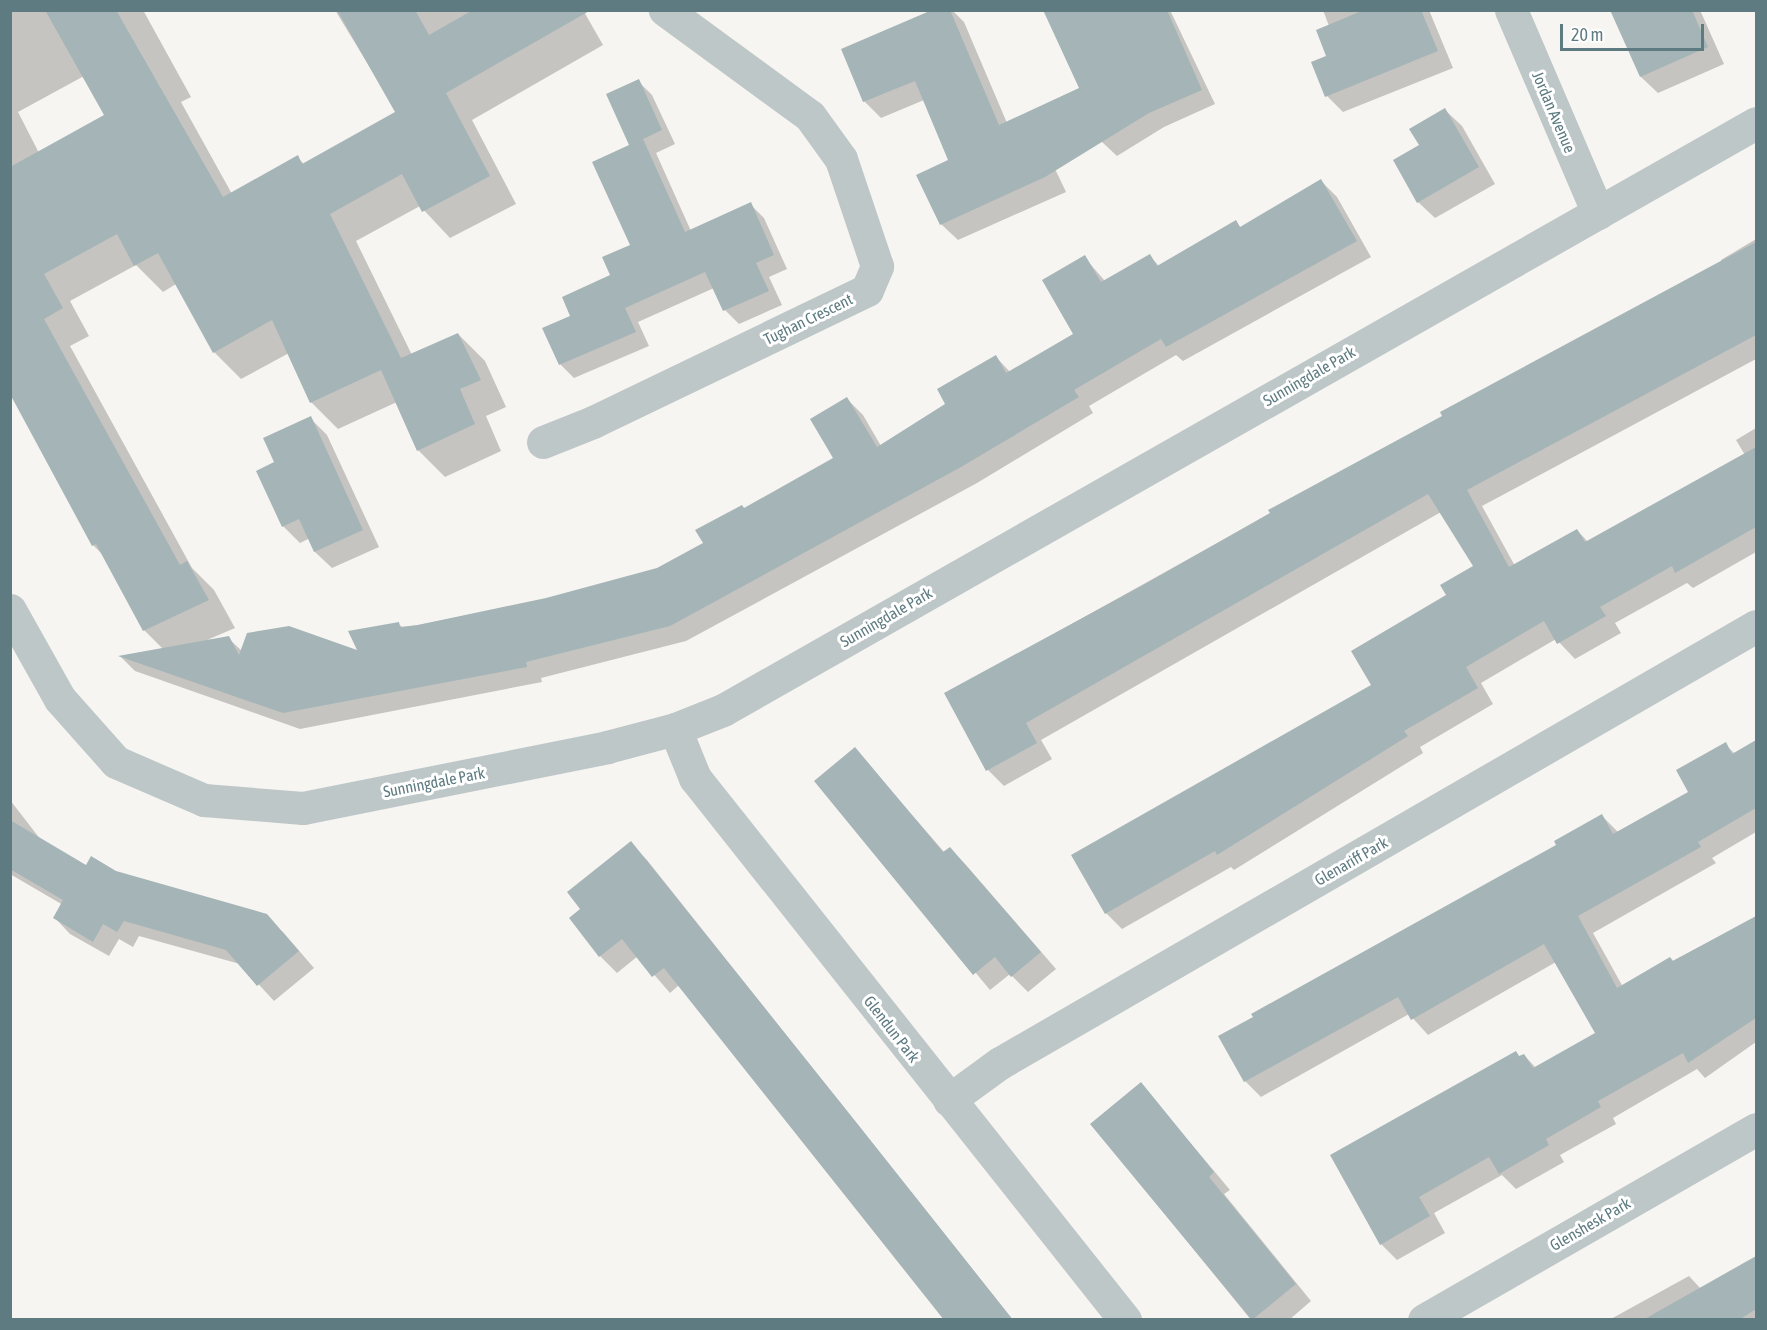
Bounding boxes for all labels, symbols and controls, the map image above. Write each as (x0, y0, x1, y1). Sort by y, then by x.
scale bar (1563, 12, 1707, 50)
text: 20 m (1571, 24, 1603, 45)
street label: Jordan Avenue (1528, 68, 1580, 156)
street label: Tughan Crescent (760, 289, 856, 349)
street label: Sunningdale Park (1259, 342, 1359, 410)
street label: Sunningdale Park (836, 583, 936, 651)
street label: Sunningdale Park (381, 763, 487, 801)
street label: Glenariff Park (1311, 832, 1391, 890)
street label: Glendun Park (860, 992, 924, 1066)
street label: Glenshesk Park (1546, 1193, 1634, 1255)

